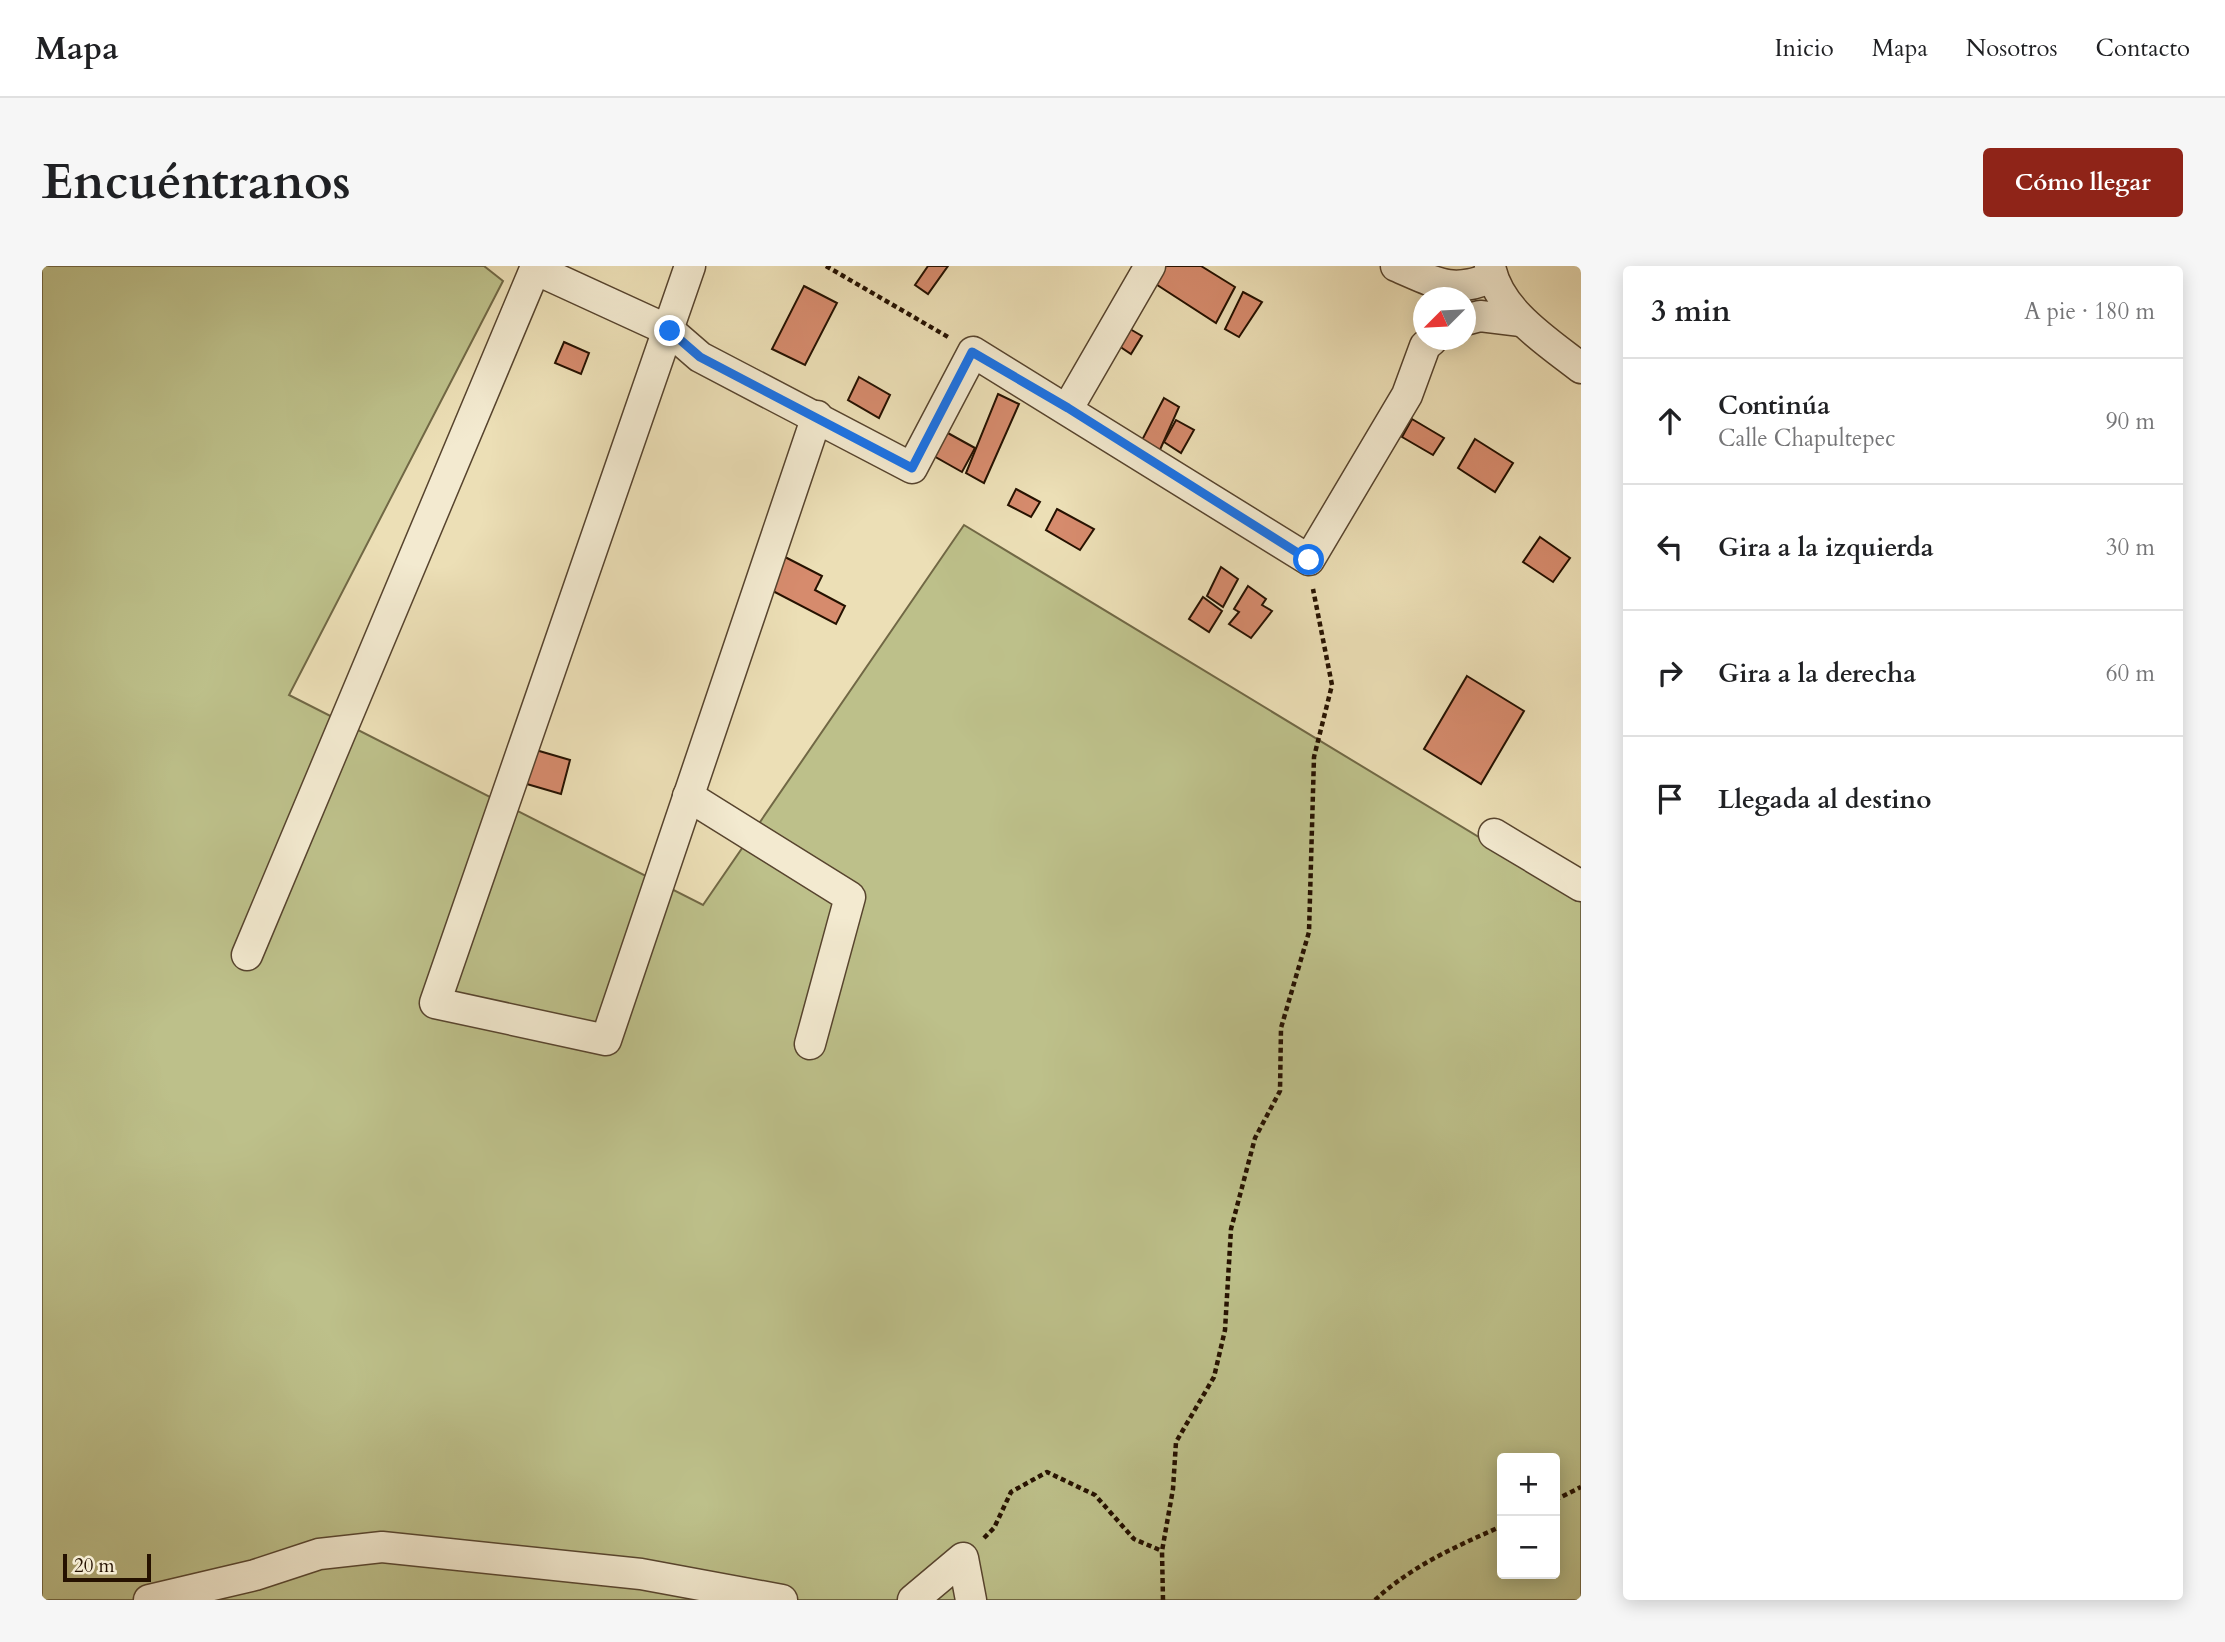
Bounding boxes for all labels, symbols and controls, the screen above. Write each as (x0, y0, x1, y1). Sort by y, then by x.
text: Mapa (35, 26, 119, 71)
text: Inicio (1774, 32, 1834, 65)
text: Mapa (1872, 32, 1928, 65)
text: Nosotros (1966, 32, 2058, 65)
text: Contacto (2096, 32, 2190, 65)
button: Cómo llegar (1983, 148, 2183, 217)
text: Encuéntranos (42, 149, 351, 216)
north arrow (1413, 287, 1476, 350)
text: 3 min (1651, 291, 1731, 332)
text: A pie · 180 m (2024, 296, 2155, 327)
route end (654, 315, 685, 346)
text: Continúa (1718, 388, 1830, 423)
icon: ahead (1651, 402, 1689, 440)
text: 90 m (2106, 406, 2155, 437)
text: Calle Chapultepec (1718, 423, 1896, 454)
icon: left (1651, 528, 1689, 566)
text: Gira a la izquierda (1718, 530, 1934, 565)
text: 30 m (2106, 532, 2155, 563)
route start (1293, 544, 1324, 575)
icon: right (1651, 654, 1689, 692)
text: Gira a la derecha (1718, 656, 1916, 691)
text: 60 m (2106, 658, 2155, 689)
icon: arrive (1651, 780, 1689, 818)
text: Llegada al destino (1718, 782, 1932, 817)
map controls (1497, 1453, 1560, 1579)
button: + (1497, 1453, 1560, 1516)
button: − (1497, 1516, 1560, 1579)
scale bar (63, 1551, 150, 1583)
text: 20 m (74, 1553, 115, 1579)

